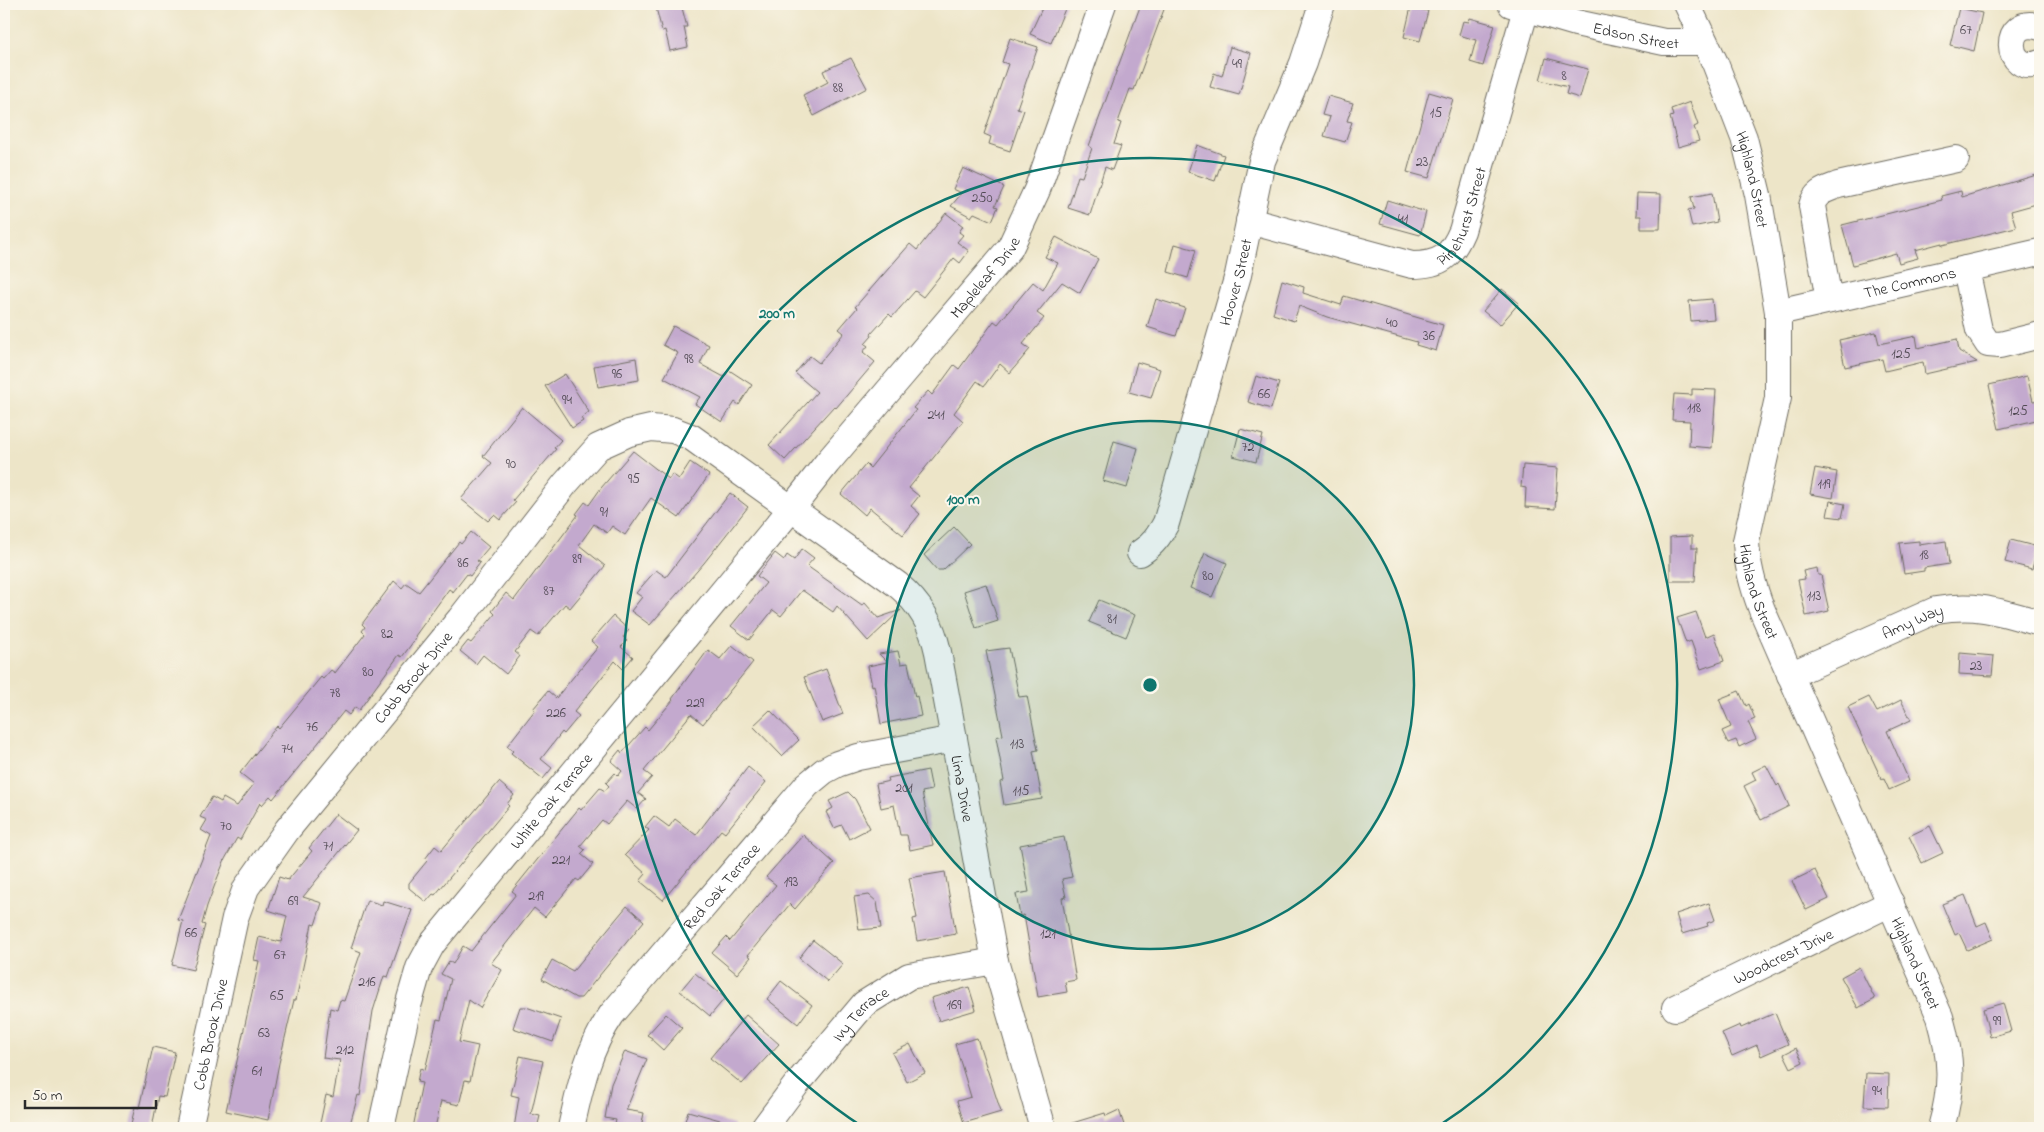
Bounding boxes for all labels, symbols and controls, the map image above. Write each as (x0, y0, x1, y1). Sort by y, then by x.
street label: Edson Street (1590, 17, 1680, 56)
house number: 67 (1960, 20, 1972, 41)
house number: 49 (1232, 54, 1243, 75)
house number: 8 (1561, 66, 1567, 87)
house number: 88 (833, 78, 843, 99)
house number: 15 (1430, 103, 1442, 124)
street label: Highland Street (1728, 128, 1774, 231)
house number: 23 (1416, 152, 1429, 173)
street label: Pinehurst Street (1433, 164, 1494, 273)
house number: 250 (971, 188, 993, 209)
house number: 41 (1398, 209, 1409, 230)
street label: Mapleleaf Drive (945, 233, 1028, 324)
street label: Hoover Street (1214, 236, 1259, 329)
street label: The Commons (1861, 262, 1959, 306)
text: 200 m (758, 303, 795, 325)
house number: 40 (1386, 313, 1398, 334)
house number: 36 (1423, 326, 1435, 347)
house number: 125 (1891, 344, 1911, 365)
house number: 98 (684, 349, 694, 370)
house number: 96 (612, 364, 622, 385)
house number: 66 (1258, 384, 1270, 405)
house number: 94 (562, 390, 572, 411)
house number: 118 (1687, 398, 1701, 419)
house number: 125 (2008, 401, 2028, 422)
house number: 241 (927, 405, 945, 426)
house number: 72 (1242, 437, 1254, 458)
house number: 90 (506, 454, 516, 475)
house number: 95 (628, 469, 640, 490)
house number: 119 (1817, 474, 1831, 495)
text: 100 m (946, 489, 980, 511)
house number: 91 (600, 502, 609, 523)
street label: Highland Street (1732, 543, 1784, 644)
house number: 18 (1919, 545, 1929, 566)
house number: 89 (572, 549, 583, 570)
house number: 86 (457, 553, 469, 574)
house number: 80 (1202, 566, 1214, 587)
house number: 87 (543, 581, 555, 602)
house number: 113 (1807, 586, 1822, 607)
street label: Amy Way (1879, 599, 1945, 647)
house number: 81 (1107, 609, 1117, 630)
house number: 82 (381, 624, 393, 645)
street label: Cobb Brook Drive (369, 626, 460, 730)
house number: 23 (1970, 656, 1983, 677)
house number: 80 (362, 662, 374, 683)
centre of rings (1141, 676, 1159, 694)
house number: 78 (329, 683, 341, 704)
house number: 229 (686, 693, 705, 714)
house number: 226 (546, 703, 566, 724)
house number: 76 (306, 717, 318, 738)
house number: 113 (1010, 734, 1025, 755)
house number: 74 (281, 739, 293, 760)
street label: White Oak Terrace (505, 748, 600, 855)
street label: Lima Drive (943, 753, 979, 825)
house number: 201 (895, 778, 913, 799)
house number: 115 (1013, 781, 1029, 802)
house number: 70 (220, 816, 232, 837)
house number: 71 (323, 836, 334, 857)
street label: Red Oak Terrace (678, 838, 767, 936)
house number: 221 (552, 850, 571, 871)
house number: 193 (784, 872, 798, 893)
house number: 219 (528, 886, 545, 907)
house number: 69 (288, 891, 299, 912)
street label: Highland Street (1884, 914, 1946, 1014)
house number: 66 (185, 923, 197, 944)
street label: Woodcrest Drive (1730, 923, 1838, 992)
house number: 121 (1040, 924, 1056, 945)
house number: 67 (274, 945, 286, 966)
house number: 216 (358, 972, 376, 993)
street label: Cobb Brook Drive (188, 976, 236, 1093)
street label: Ivy Terrace (827, 981, 895, 1048)
house number: 65 (270, 986, 284, 1007)
house number: 169 (947, 995, 962, 1016)
house number: 99 (1993, 1011, 2002, 1032)
house number: 63 (258, 1023, 270, 1044)
house number: 212 (336, 1040, 354, 1061)
house number: 61 (252, 1061, 263, 1082)
scale bar (25, 1077, 156, 1109)
house number: 94 (1872, 1081, 1882, 1102)
text: 50 m (32, 1085, 63, 1107)

